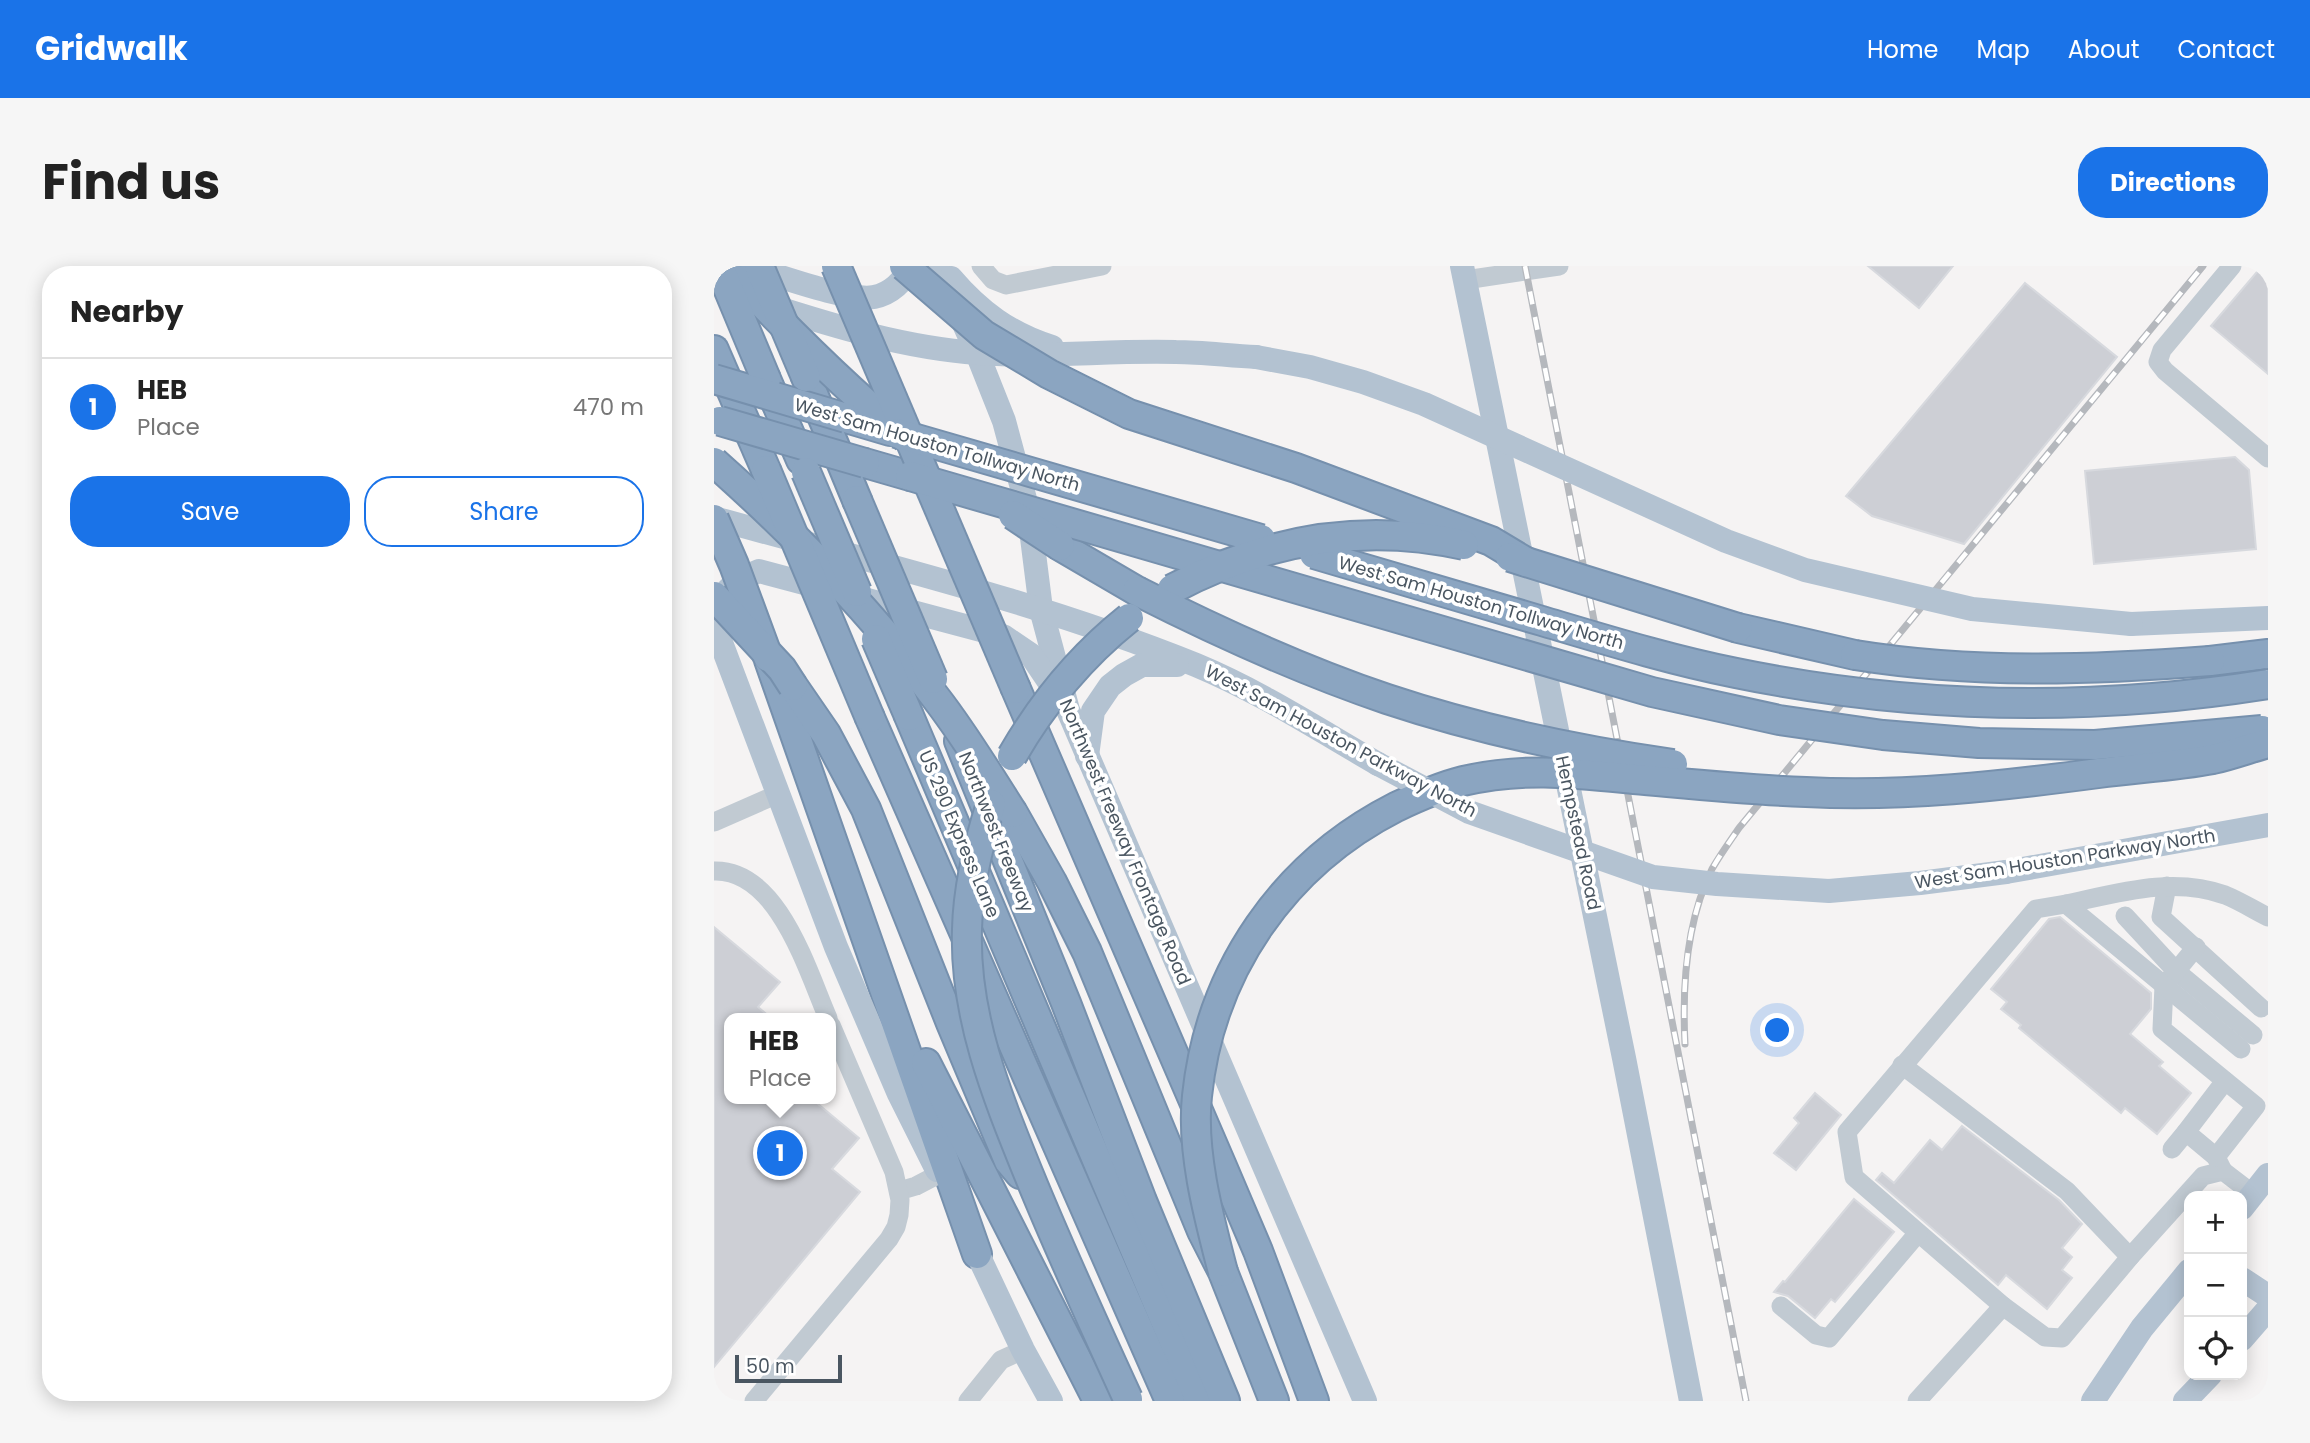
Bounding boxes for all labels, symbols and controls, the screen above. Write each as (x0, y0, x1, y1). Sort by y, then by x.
text: Gridwalk (35, 25, 188, 72)
text: Home (1867, 33, 1939, 66)
text: Map (1977, 33, 2030, 66)
text: About (2068, 33, 2139, 66)
text: Contact (2177, 33, 2275, 66)
button: Directions (2078, 147, 2268, 218)
text: Find us (42, 148, 220, 216)
text: Nearby (70, 290, 184, 333)
text: HEB (137, 372, 187, 408)
text: 1 (89, 391, 97, 423)
text: 470 m (573, 391, 644, 423)
street label: West Sam Houston Tollway North (792, 392, 1083, 497)
text: Place (137, 411, 200, 443)
button: Save (70, 476, 350, 547)
button: Share (364, 476, 644, 547)
street label: West Sam Houston Tollway North (1336, 550, 1627, 655)
street label: West Sam Houston Parkway North (1201, 658, 1481, 823)
street label: Northwest Freeway Frontage Road (1054, 695, 1197, 988)
street label: US 290 Express Lane (913, 746, 1006, 921)
street label: Northwest Freeway (953, 748, 1040, 916)
street label: Hempstead Road (1550, 753, 1607, 912)
street label: West Sam Houston Parkway North (1913, 822, 2217, 895)
popup (724, 1013, 836, 1104)
your location (1760, 1013, 1794, 1047)
text: HEB (749, 1023, 799, 1059)
text: Place (749, 1062, 811, 1094)
pin: 1 (757, 1127, 803, 1179)
map controls (2184, 1191, 2247, 1380)
button: + (2184, 1191, 2247, 1254)
button: − (2184, 1254, 2247, 1317)
button: locate (2184, 1317, 2247, 1380)
scale bar (735, 1352, 842, 1384)
text: 50 m (746, 1353, 795, 1380)

